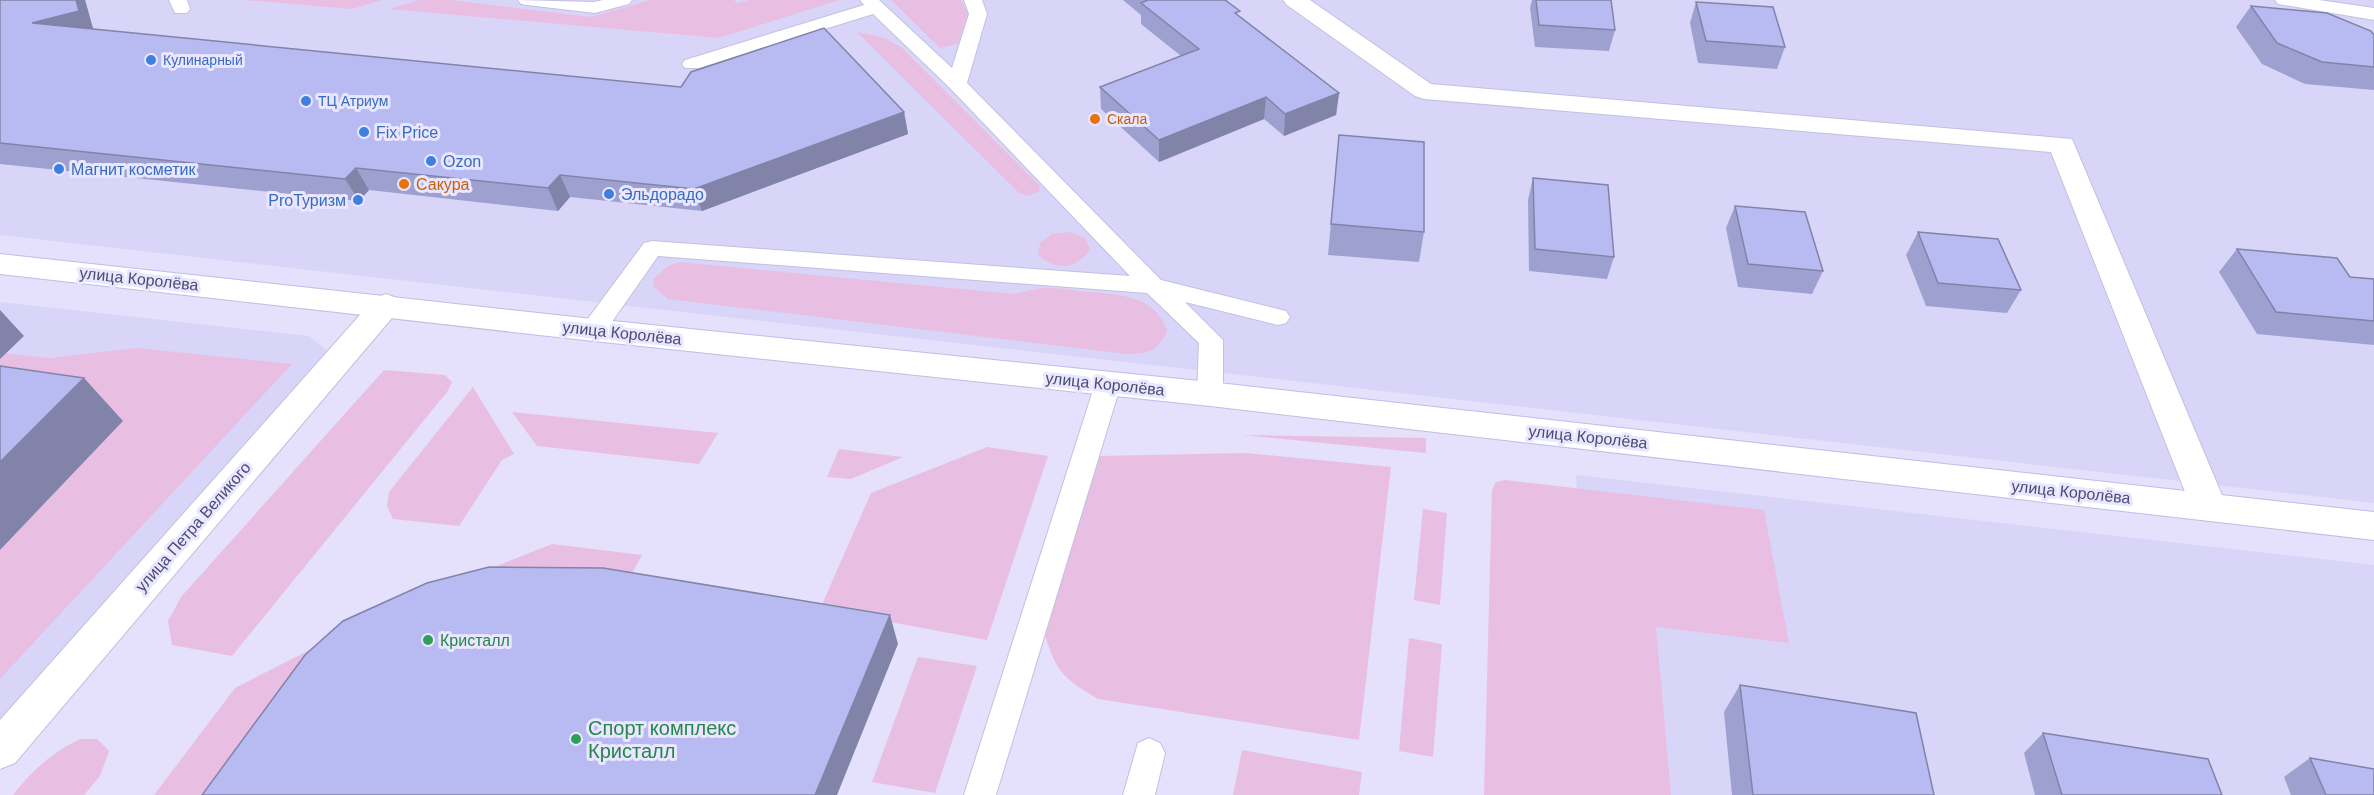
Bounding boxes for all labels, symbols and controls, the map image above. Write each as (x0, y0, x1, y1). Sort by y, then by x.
place label: Кулинарный (163, 52, 243, 68)
marker: Кулинарный (144, 53, 158, 67)
place label: ТЦ Атриум (318, 93, 388, 109)
marker: ТЦ Атриум (299, 94, 313, 108)
place label: Скала (1107, 111, 1147, 127)
marker: Скала (1088, 112, 1102, 126)
place label: Fix Price (376, 124, 438, 141)
marker: Fix Price (357, 125, 371, 139)
place label: Ozon (443, 153, 481, 170)
marker: Ozon (424, 154, 438, 168)
place label: Магнит косметик (71, 161, 197, 178)
marker: Магнит косметик (52, 162, 66, 176)
place label: Сакура (416, 176, 470, 193)
marker: Сакура (397, 177, 411, 191)
place label: Эльдорадо (621, 186, 704, 203)
marker: Эльдорадо (602, 187, 616, 201)
place label: ProТуризм (268, 192, 346, 209)
marker: ProТуризм (351, 193, 365, 207)
street label: улица Королёва (79, 264, 199, 294)
street label: улица Королёва (562, 318, 682, 348)
street label: улица Королёва (1045, 369, 1165, 399)
street label: улица Королёва (1528, 422, 1648, 452)
street label: улица Петра Великого (132, 459, 254, 595)
street label: улица Королёва (2011, 477, 2131, 507)
place label: Кристалл (440, 632, 510, 649)
marker: Кристалл (421, 633, 435, 647)
place label: Спорт комплекс Кристалл (588, 717, 736, 762)
marker: Спорт комплекс Кристалл (569, 732, 583, 746)

